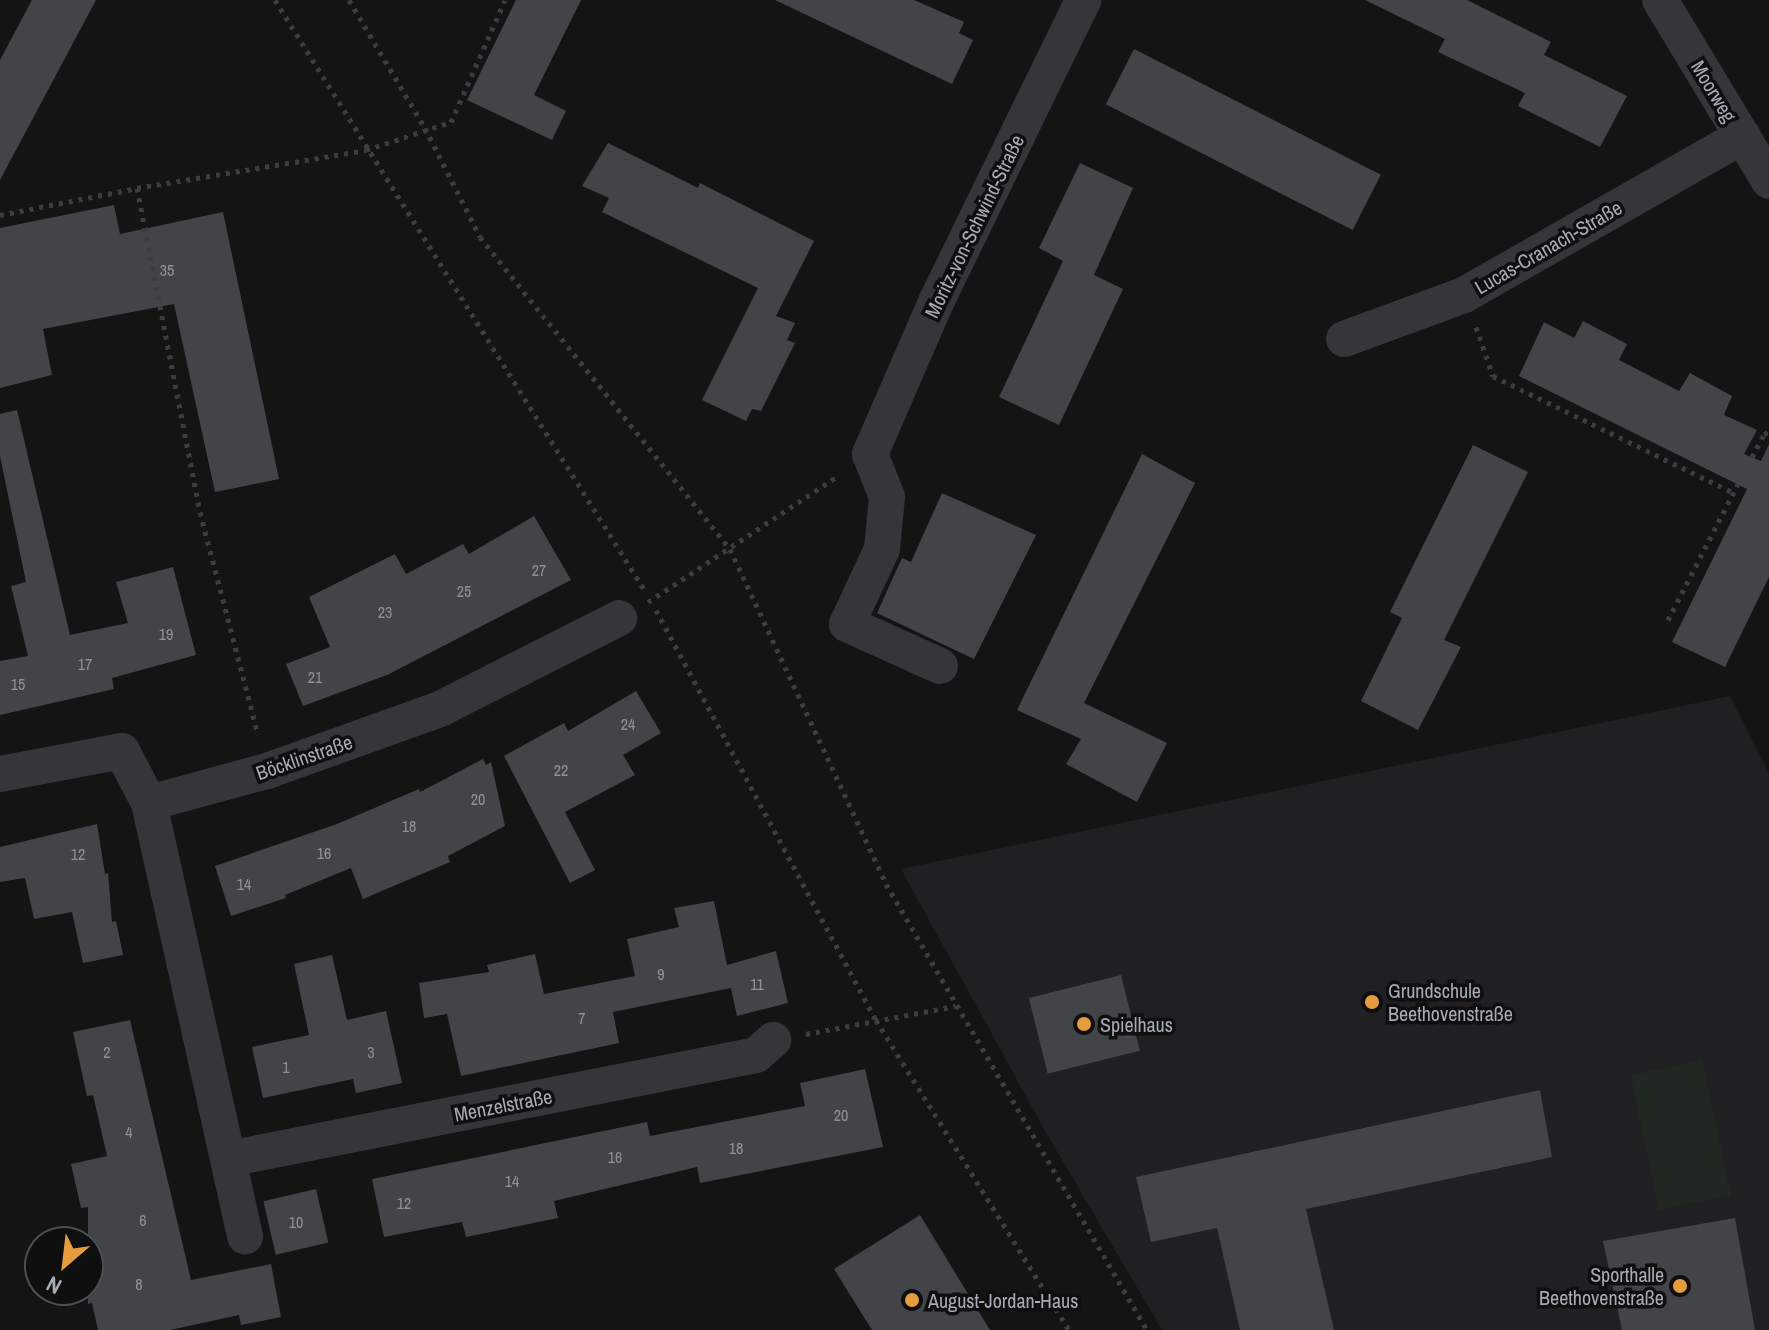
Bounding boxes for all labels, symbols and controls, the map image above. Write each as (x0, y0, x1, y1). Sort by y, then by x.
street label: Moorweg (1686, 56, 1742, 126)
street label: Moritz-von-Schwind-Straße (919, 131, 1029, 321)
street label: Lucas-Cranach-Straße (1470, 195, 1626, 299)
house number: 35 (160, 260, 174, 280)
house number: 27 (532, 560, 546, 580)
house number: 25 (457, 581, 471, 601)
house number: 23 (378, 602, 392, 622)
house number: 19 (159, 624, 173, 644)
house number: 17 (78, 654, 92, 674)
house number: 21 (308, 667, 322, 687)
house number: 15 (11, 674, 25, 694)
house number: 24 (621, 714, 635, 734)
street label: Böcklinstraße (253, 729, 355, 785)
house number: 22 (554, 760, 568, 780)
house number: 20 (471, 789, 485, 809)
house number: 18 (402, 816, 416, 836)
house number: 16 (317, 843, 331, 863)
house number: 12 (71, 844, 85, 864)
house number: 14 (237, 874, 251, 894)
house number: 9 (657, 964, 665, 984)
house number: 11 (750, 974, 764, 994)
place label: Grundschule Beethovenstraße (1388, 978, 1513, 1025)
marker: Grundschule Beethovenstraße (1363, 993, 1381, 1011)
house number: 7 (578, 1008, 586, 1028)
place label: Spielhaus (1100, 1012, 1173, 1036)
marker: Spielhaus (1075, 1015, 1093, 1033)
house number: 2 (103, 1042, 111, 1062)
house number: 3 (367, 1042, 375, 1062)
house number: 1 (282, 1057, 290, 1077)
street label: Menzelstraße (452, 1084, 554, 1126)
house number: 20 (834, 1105, 848, 1125)
house number: 4 (125, 1122, 133, 1142)
house number: 18 (729, 1138, 743, 1158)
house number: 16 (608, 1147, 622, 1167)
house number: 14 (505, 1171, 519, 1191)
house number: 12 (397, 1193, 411, 1213)
house number: 6 (139, 1210, 147, 1230)
house number: 10 (289, 1212, 303, 1232)
north arrow (24, 1226, 104, 1306)
place label: Sporthalle Beethovenstraße (1539, 1262, 1664, 1309)
text: N (41, 1269, 66, 1302)
house number: 8 (135, 1274, 143, 1294)
marker: Sporthalle Beethovenstraße (1671, 1277, 1689, 1295)
place label: August-Jordan-Haus (928, 1288, 1078, 1312)
marker: August-Jordan-Haus (903, 1291, 921, 1309)

